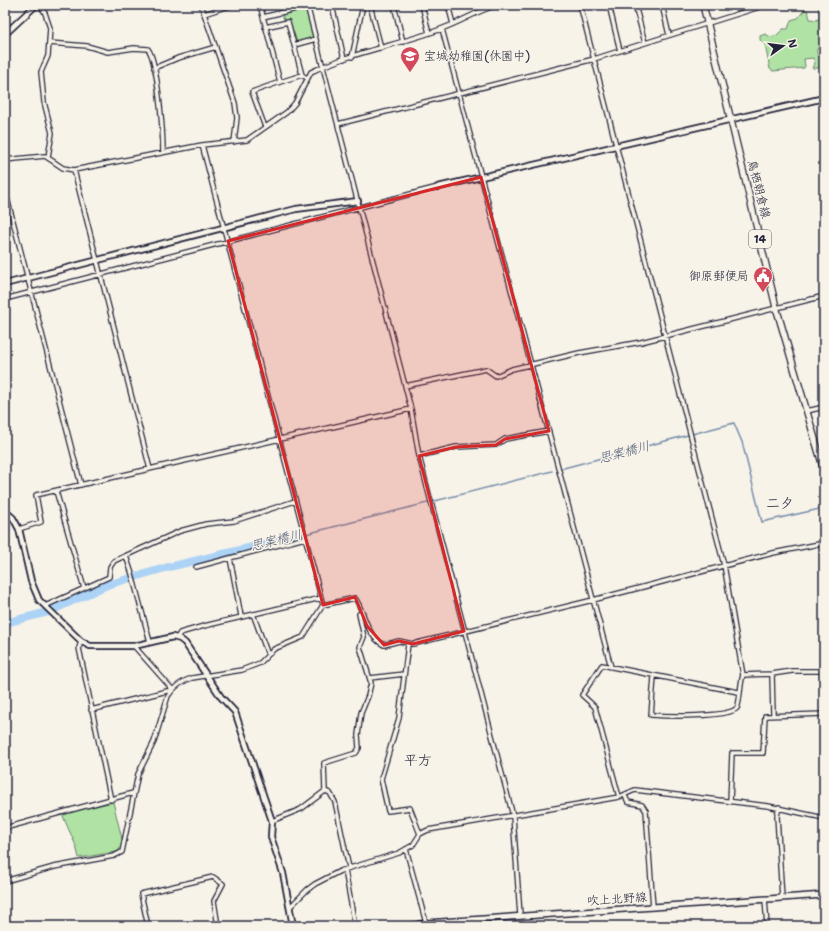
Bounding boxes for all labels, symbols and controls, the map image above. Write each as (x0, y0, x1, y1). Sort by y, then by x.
north arrow (763, 26, 803, 66)
text: N (784, 38, 801, 50)
school or university icon: 宝城幼稚園(休園中) (399, 45, 421, 73)
place label: 宝城幼稚園(休園中) (424, 48, 530, 64)
street label: 鳥栖朝倉線 (744, 158, 774, 220)
road number: 14 (749, 230, 771, 248)
public building icon: 御原郵便局 (752, 265, 774, 293)
place label: 御原郵便局 (689, 268, 749, 284)
water label: 思案橋川 (597, 437, 651, 467)
district label: 二夕 (766, 494, 794, 512)
water label: 思案橋川 (249, 525, 303, 555)
district label: 平方 (404, 751, 432, 769)
street label: 吹上北野線 (587, 889, 647, 909)

